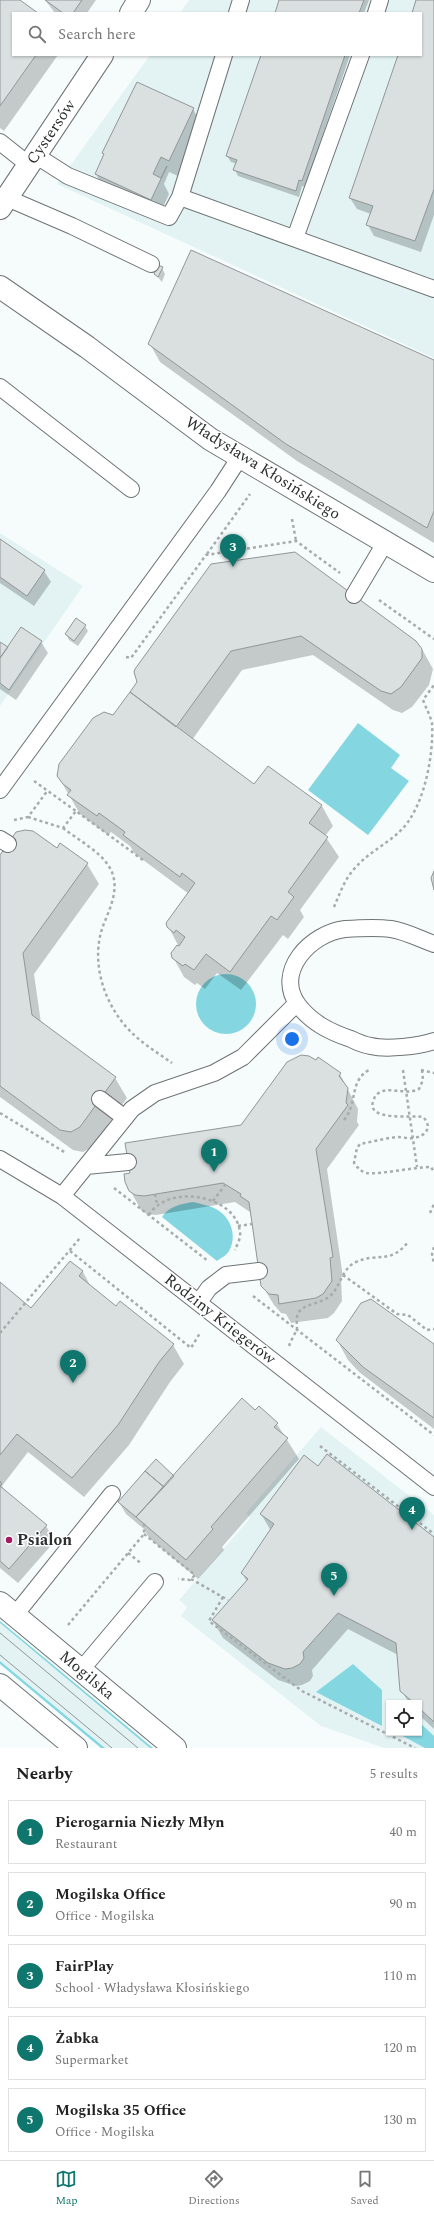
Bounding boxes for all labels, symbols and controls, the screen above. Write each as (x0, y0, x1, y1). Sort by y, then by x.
search box (12, 12, 422, 56)
icon: search (26, 23, 48, 45)
text: Search here (58, 23, 136, 46)
street label: Cystersów (21, 94, 82, 169)
street label: Władysława Kłosińskiego (181, 410, 345, 526)
pin: 3 (220, 534, 246, 567)
your location (282, 1029, 302, 1049)
pin: 1 (201, 1139, 227, 1172)
street label: Rodziny Kriegerów (159, 1268, 282, 1371)
pin: 2 (60, 1350, 86, 1383)
pin: 4 (399, 1497, 425, 1530)
place label: Psialon (17, 1528, 72, 1552)
marker: Psialon (4, 1535, 14, 1545)
pin: 5 (321, 1563, 347, 1596)
street label: Mogilska (54, 1645, 120, 1705)
map controls (386, 1700, 422, 1736)
button: locate (386, 1700, 422, 1736)
text: Nearby (16, 1761, 72, 1787)
text: 5 results (370, 1764, 418, 1784)
text: Pierogarnia Niezły Młyn (55, 1811, 224, 1834)
text: 1 (26, 1822, 34, 1842)
text: 40 m (390, 1822, 417, 1842)
text: Restaurant (55, 1834, 117, 1854)
text: Mogilska Office (55, 1883, 166, 1906)
text: 2 (26, 1894, 34, 1914)
text: 90 m (390, 1894, 417, 1914)
text: Office · Mogilska (55, 1906, 154, 1926)
text: FairPlay (55, 1955, 113, 1978)
text: 3 (26, 1966, 34, 1986)
text: 110 m (383, 1966, 417, 1986)
text: School · Władysława Kłosińskiego (55, 1978, 249, 1998)
text: Żabka (55, 2027, 99, 2050)
text: 4 (26, 2038, 34, 2058)
text: 120 m (383, 2038, 417, 2058)
text: Supermarket (55, 2050, 129, 2070)
text: Mogilska 35 Office (55, 2099, 186, 2122)
text: 5 (26, 2110, 34, 2130)
text: 130 m (383, 2110, 417, 2130)
text: Office · Mogilska (55, 2122, 154, 2142)
tab: Map (55, 2168, 78, 2209)
tab: Directions (188, 2168, 240, 2209)
tab: Saved (350, 2168, 379, 2209)

